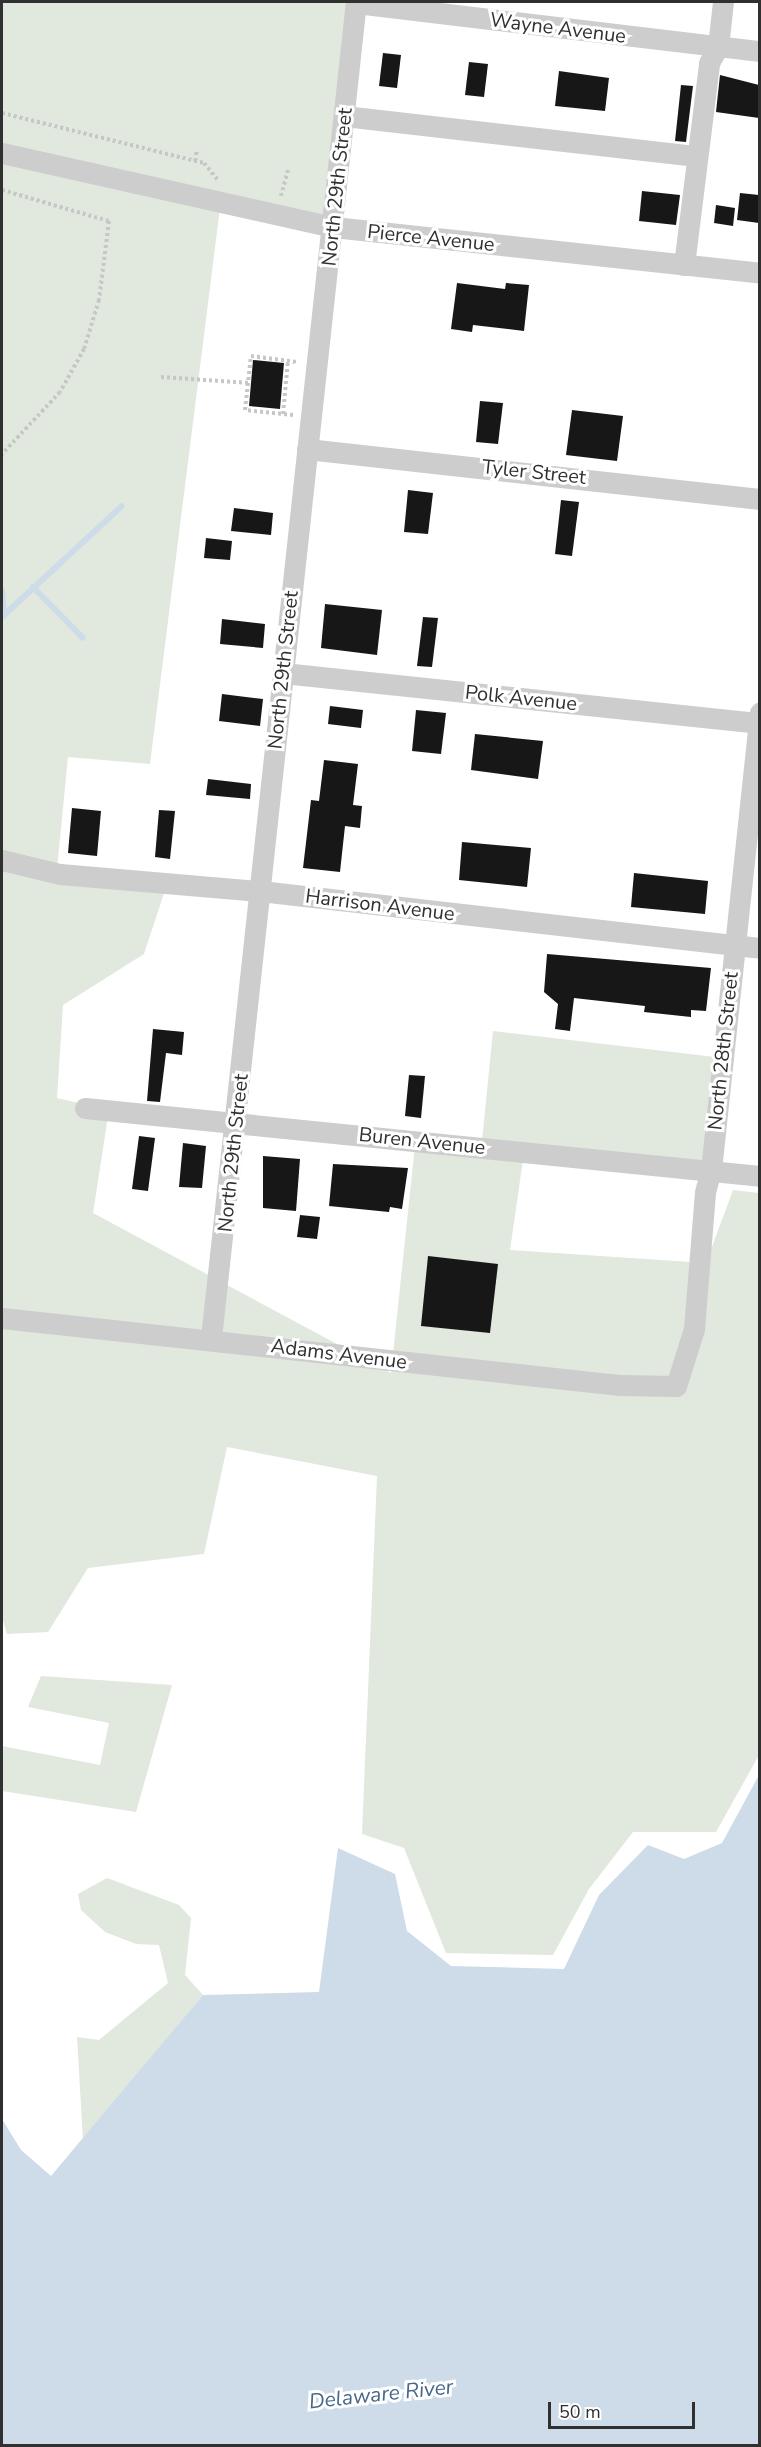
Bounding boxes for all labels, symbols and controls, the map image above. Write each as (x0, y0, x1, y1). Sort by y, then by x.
street label: Wayne Avenue (489, 8, 627, 48)
street label: North 29th Street (317, 107, 357, 267)
street label: Pierce Avenue (366, 219, 496, 257)
street label: Tyler Street (481, 455, 587, 489)
street label: North 29th Street (263, 590, 303, 750)
street label: Polk Avenue (464, 680, 578, 716)
street label: Harrison Avenue (304, 884, 456, 926)
street label: North 28th Street (703, 971, 743, 1131)
street label: North 29th Street (213, 1073, 253, 1233)
street label: Buren Avenue (358, 1122, 486, 1160)
street label: Adams Avenue (270, 1334, 408, 1374)
water label: Delaware River (308, 2374, 454, 2414)
scale bar (551, 2390, 698, 2428)
text: 50 m (559, 2400, 601, 2424)

